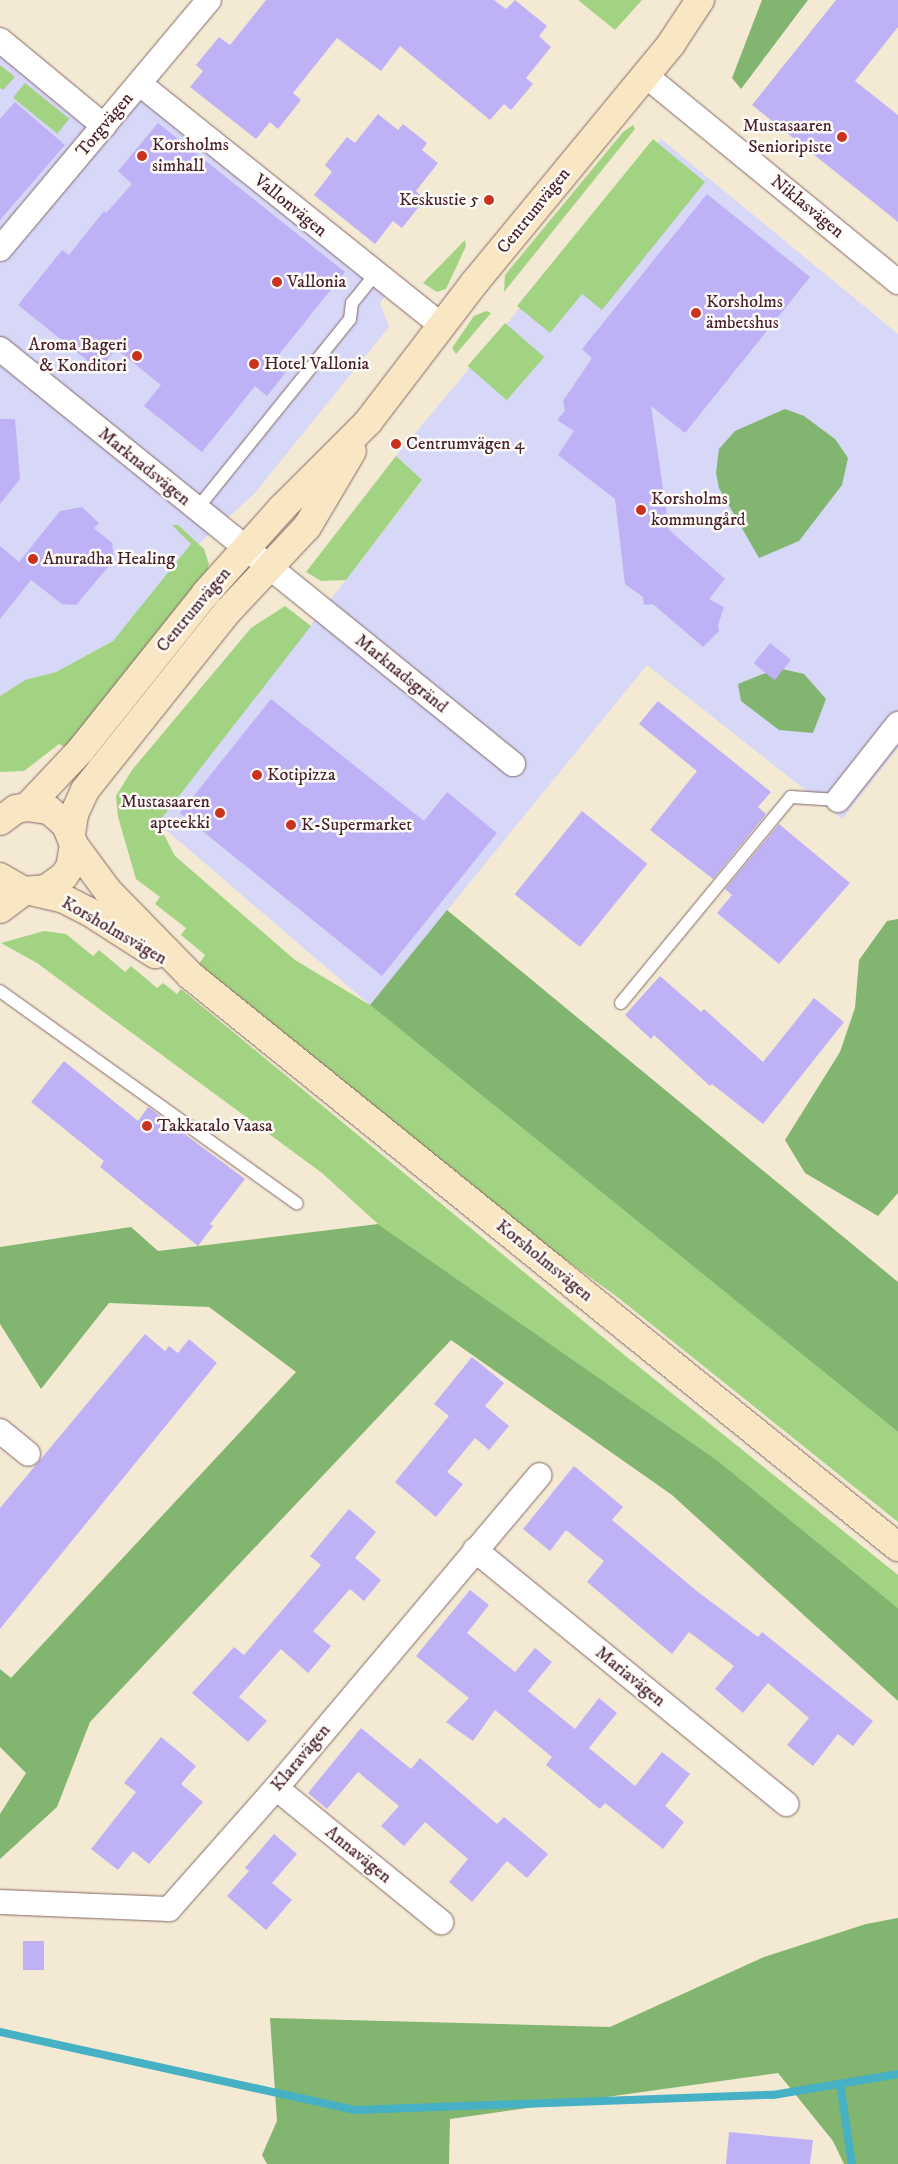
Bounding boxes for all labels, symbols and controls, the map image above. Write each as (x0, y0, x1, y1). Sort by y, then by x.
street label: Torgvägen (72, 88, 138, 162)
place label: Mustasaaren Senioripiste (743, 116, 832, 158)
marker: Mustasaaren Senioripiste (836, 131, 848, 143)
place label: Korsholms simhall (152, 135, 229, 178)
marker: Korsholms simhall (136, 150, 148, 162)
street label: Centrumvägen (493, 164, 575, 258)
street label: Vallonvägen (249, 170, 331, 242)
street label: Niklasvägen (766, 171, 848, 243)
place label: Keskustie 5 (399, 189, 479, 211)
marker: Keskustie 5 (483, 194, 495, 206)
place label: Vallonia (287, 271, 346, 293)
marker: Vallonia (271, 276, 283, 288)
place label: Korsholms ämbetshus (706, 292, 783, 334)
marker: Korsholms ämbetshus (690, 307, 702, 319)
place label: Aroma Bageri & Konditori (28, 335, 127, 378)
marker: Aroma Bageri & Konditori (131, 350, 143, 362)
place label: Hotel Vallonia (264, 353, 369, 375)
marker: Hotel Vallonia (248, 358, 260, 370)
street label: Marknadsvägen (93, 423, 195, 511)
place label: Centrumvägen 4 (406, 433, 525, 455)
marker: Centrumvägen 4 (390, 438, 402, 450)
place label: Korsholms kommungård (651, 489, 746, 532)
marker: Korsholms kommungård (635, 504, 647, 516)
place label: Anuradha Healing (43, 548, 175, 570)
marker: Anuradha Healing (27, 553, 39, 565)
street label: Centrumvägen (152, 563, 236, 657)
street label: Marknadsgränd (350, 630, 452, 718)
place label: Kotipizza (267, 764, 336, 786)
marker: Kotipizza (251, 769, 263, 781)
place label: Mustasaaren apteekki (121, 792, 210, 834)
marker: Mustasaaren apteekki (214, 807, 226, 819)
place label: K-Supermarket (301, 814, 412, 836)
marker: K-Supermarket (285, 819, 297, 831)
street label: Korsholmsvägen (57, 892, 171, 970)
place label: Takkatalo Vaasa (157, 1115, 273, 1137)
marker: Takkatalo Vaasa (141, 1120, 153, 1132)
street label: Korsholmsvägen (491, 1215, 597, 1307)
street label: Mariavägen (590, 1642, 670, 1712)
street label: Klaravägen (267, 1720, 335, 1796)
street label: Annavägen (320, 1822, 396, 1888)

